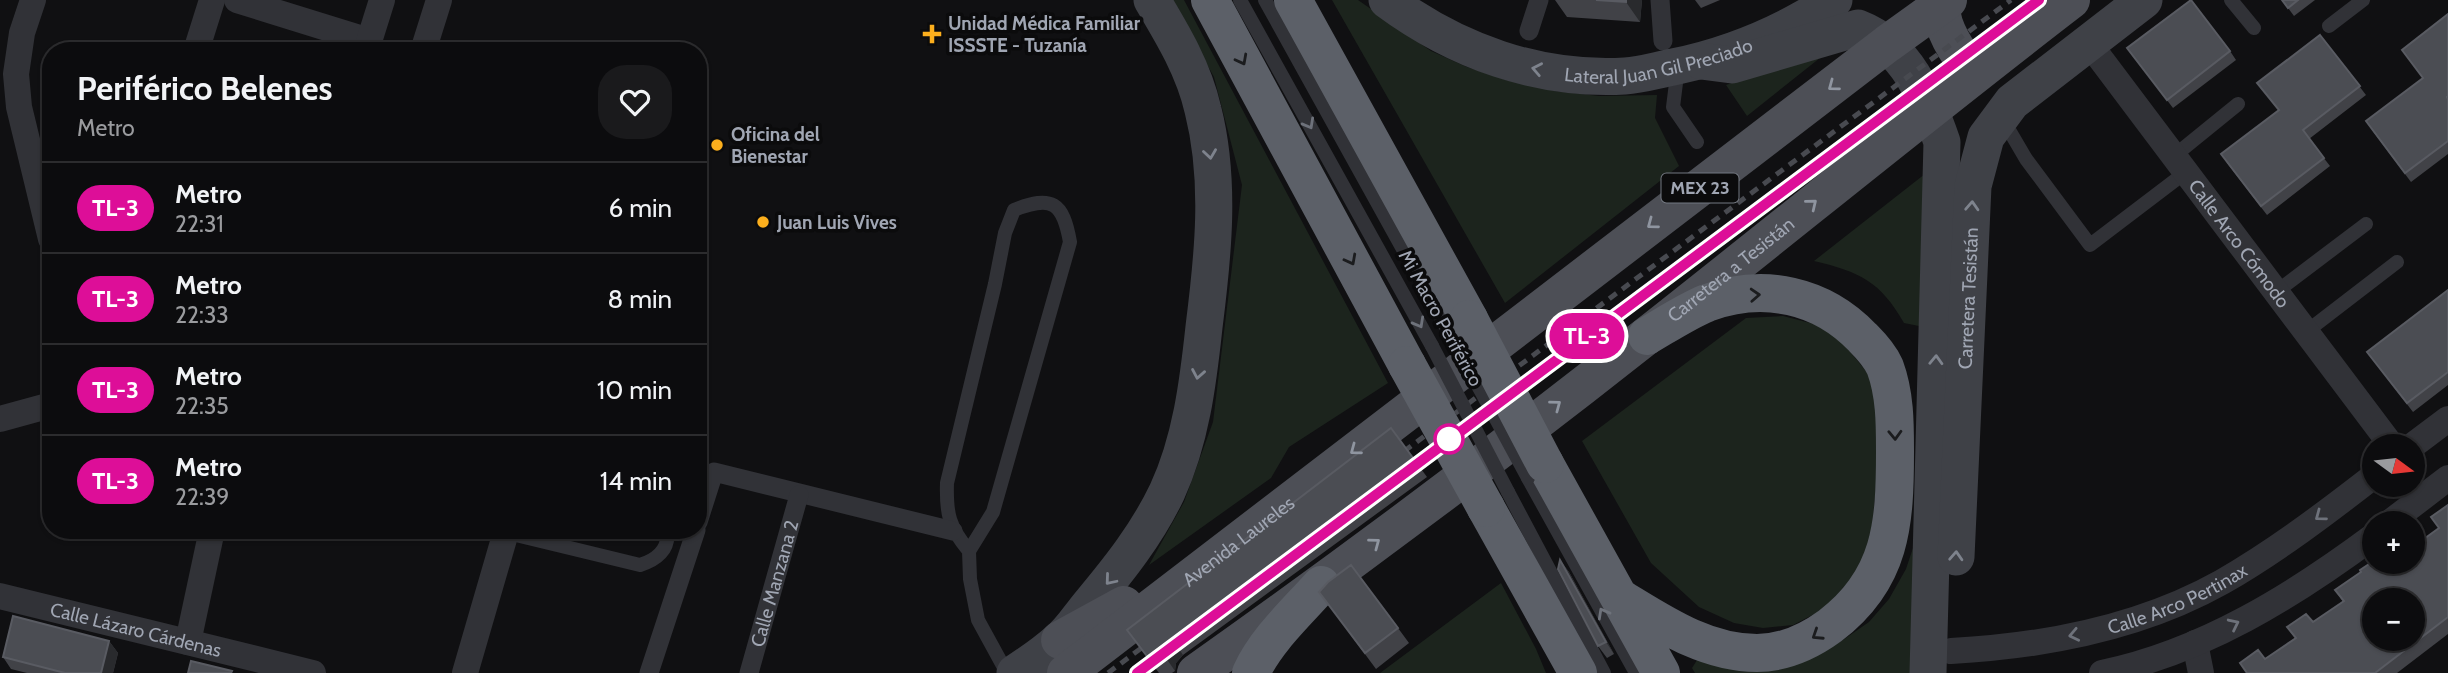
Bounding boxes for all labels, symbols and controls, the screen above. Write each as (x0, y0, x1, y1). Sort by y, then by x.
place label: Unidad Médica Familiar ISSSTE - Tuzanía (948, 12, 1141, 57)
marker: Unidad Médica Familiar ISSSTE - Tuzanía (922, 24, 942, 44)
street label: Lateral Juan Gil Preciado (1563, 33, 1756, 89)
one-way arrow (1234, 53, 1248, 65)
one-way arrow (1531, 63, 1543, 78)
button: heart (598, 65, 672, 139)
text: Periférico Belenes (77, 68, 332, 108)
one-way arrow (1828, 77, 1841, 90)
text: Metro (77, 114, 135, 142)
one-way arrow (1301, 117, 1314, 129)
place label: Oficina del Bienestar (731, 123, 820, 168)
marker: Oficina del Bienestar (709, 137, 725, 153)
one-way arrow (1202, 148, 1217, 160)
road number: MEX 23 (1662, 174, 1738, 202)
street label: Calle Arco Cómodo (2183, 175, 2295, 312)
text: Metro (175, 178, 242, 210)
text: 6 min (609, 192, 672, 224)
text: TL-3 (92, 193, 139, 222)
one-way arrow (1803, 200, 1816, 212)
one-way arrow (1965, 200, 1980, 211)
text: 22:31 (175, 210, 224, 238)
place label: Juan Luis Vives (776, 211, 897, 234)
street label: Carretera a Tesistán (1663, 212, 1799, 327)
marker: Juan Luis Vives (755, 214, 771, 230)
one-way arrow (1647, 215, 1660, 228)
street label: Carretera Tesistán (1954, 227, 1983, 370)
street label: Mi Macro Periférico (1394, 246, 1488, 390)
one-way arrow (1342, 253, 1356, 265)
text: Metro (175, 269, 242, 301)
text: 8 min (608, 283, 672, 315)
text: TL-3 (92, 284, 139, 313)
one-way arrow (1750, 287, 1761, 302)
text: 22:33 (175, 301, 229, 329)
line badge: TL-3 (1538, 313, 1636, 359)
one-way arrow (1411, 316, 1424, 328)
text: TL-3 (1563, 321, 1611, 350)
one-way arrow (1929, 354, 1944, 365)
text: Metro (175, 360, 242, 392)
one-way arrow (1191, 368, 1206, 380)
text: 10 min (597, 374, 672, 406)
text: TL-3 (92, 375, 139, 404)
text: 22:35 (175, 392, 229, 420)
one-way arrow (1548, 401, 1560, 413)
unlabelled marker (1434, 424, 1464, 454)
one-way arrow (1887, 430, 1902, 441)
north arrow (2362, 434, 2426, 497)
map controls (2362, 434, 2425, 651)
one-way arrow (1350, 442, 1363, 455)
text: Metro (175, 451, 242, 483)
text: 14 min (600, 465, 672, 497)
text: TL-3 (92, 466, 139, 495)
text: 22:39 (175, 483, 229, 511)
street label: Avenida Laureles (1178, 491, 1299, 592)
one-way arrow (2316, 508, 2328, 521)
button: + (2362, 511, 2425, 574)
street label: Calle Manzana 2 (746, 517, 803, 650)
one-way arrow (1367, 539, 1380, 552)
one-way arrow (1948, 550, 1963, 561)
street label: Calle Arco Pertinax (2105, 559, 2251, 639)
one-way arrow (1106, 572, 1118, 585)
button: − (2362, 588, 2425, 651)
street label: Calle Lázaro Cárdenas (48, 598, 224, 662)
one-way arrow (1598, 608, 1611, 621)
one-way arrow (2227, 618, 2239, 632)
one-way arrow (1811, 626, 1824, 639)
one-way arrow (2068, 627, 2080, 642)

